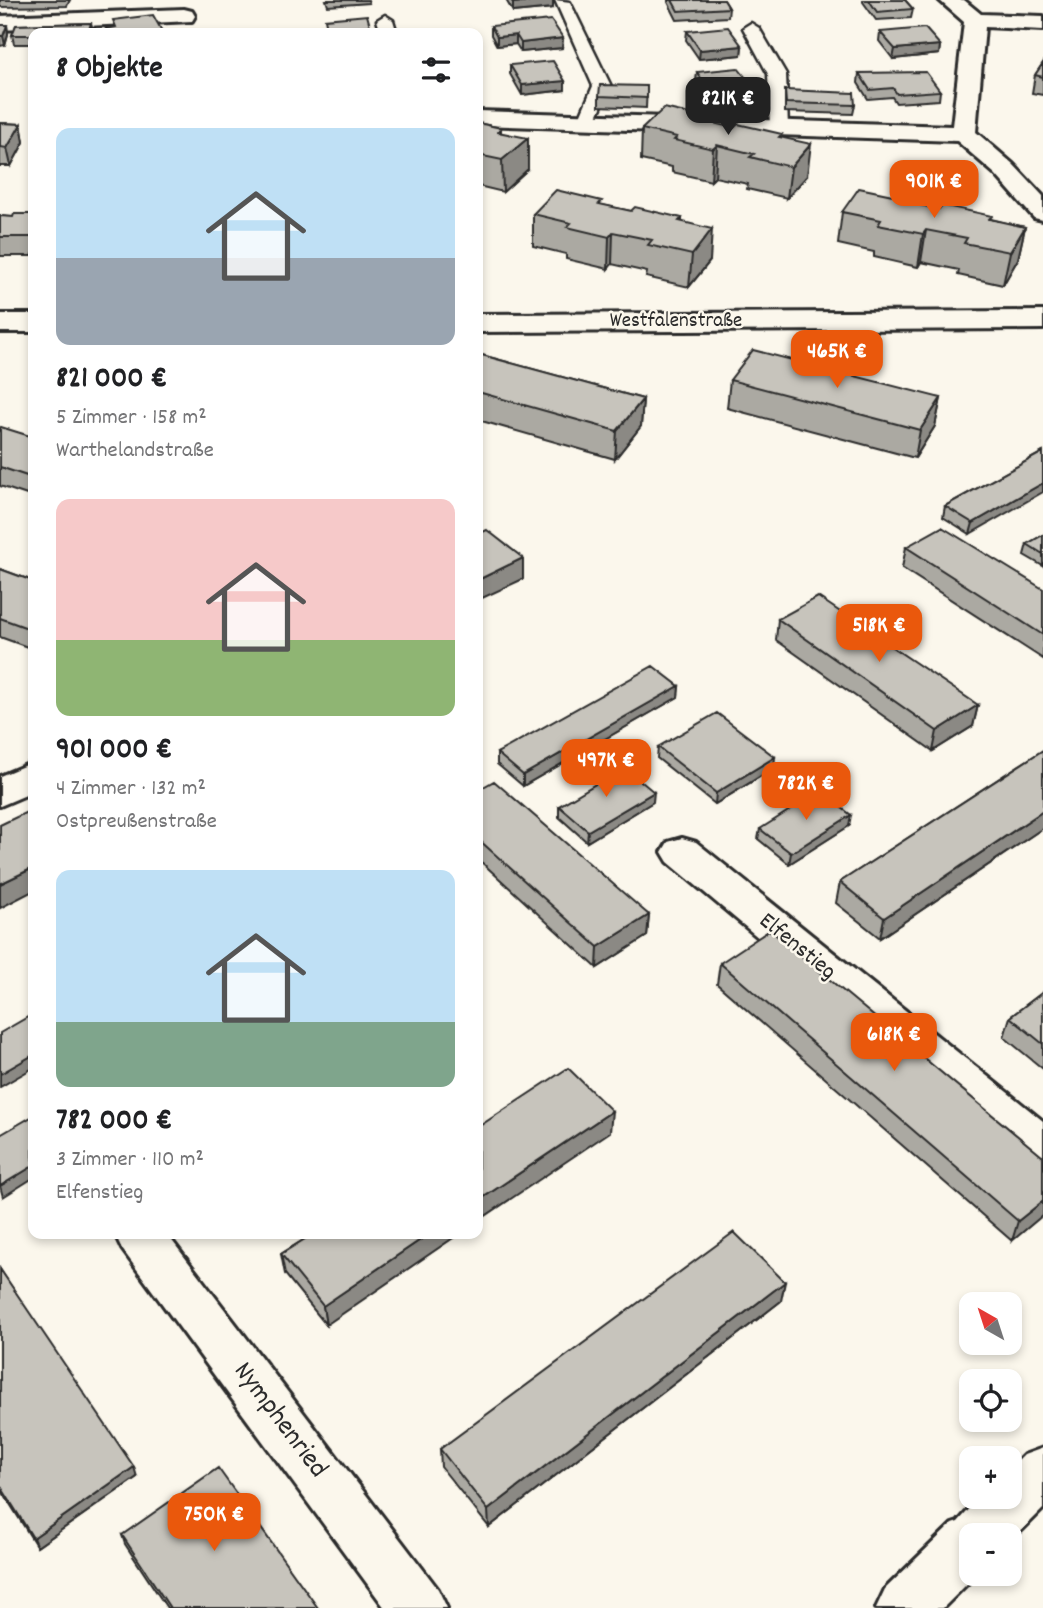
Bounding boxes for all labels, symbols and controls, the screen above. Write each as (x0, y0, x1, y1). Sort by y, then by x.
text: 8 Objekte (56, 49, 163, 92)
icon: filters (417, 51, 455, 89)
pin: 821K € (671, 78, 785, 137)
text: 821K € (701, 83, 755, 116)
pin: 901K € (877, 160, 991, 220)
text: 901K € (906, 166, 962, 199)
icon: home (193, 173, 319, 299)
street label: Westfalenstraße (610, 307, 742, 337)
pin: 465K € (780, 330, 894, 390)
text: 465K € (807, 336, 867, 369)
text: 821 000 € (56, 359, 167, 402)
text: 5 Zimmer · 158 m² (56, 402, 207, 435)
text: Warthelandstraße (56, 435, 214, 468)
icon: home (193, 544, 319, 670)
pin: 518K € (822, 604, 936, 664)
text: 518K € (852, 610, 906, 643)
text: 901 000 € (56, 730, 172, 773)
pin: 497K € (549, 740, 663, 799)
text: 497K € (577, 745, 635, 778)
pin: 782K € (749, 762, 863, 822)
text: 782K € (778, 768, 834, 801)
text: 4 Zimmer · 132 m² (56, 773, 206, 806)
text: Ostpreußenstraße (56, 806, 217, 839)
street label: Elfenstieg (751, 905, 843, 989)
icon: home (193, 915, 319, 1041)
pin: 618K € (837, 1014, 951, 1073)
text: 618K € (867, 1019, 921, 1052)
text: 782 000 € (56, 1101, 172, 1144)
text: 3 Zimmer · 110 m² (56, 1144, 204, 1177)
text: Elfenstieg (56, 1177, 143, 1210)
north arrow (959, 1292, 1022, 1354)
map controls (959, 1292, 1022, 1586)
street label: Nymphenried (222, 1355, 336, 1487)
button: locate (959, 1369, 1022, 1432)
button: + (959, 1446, 1022, 1509)
pin: 750K € (157, 1494, 271, 1553)
text: 750K € (184, 1499, 244, 1532)
button: − (959, 1523, 1022, 1586)

